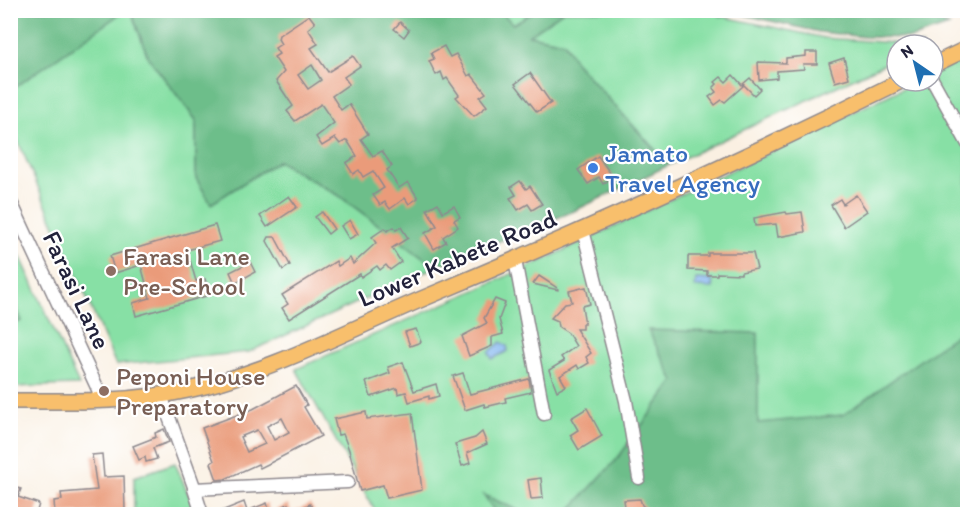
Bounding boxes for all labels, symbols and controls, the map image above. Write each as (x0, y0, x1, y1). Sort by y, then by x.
north arrow (885, 33, 945, 93)
text: N (897, 40, 917, 62)
place label: Jamato Travel Agency (605, 137, 760, 199)
marker: Jamato Travel Agency (586, 161, 600, 175)
street label: Lower Kabete Road (353, 202, 561, 314)
street label: Farasi Lane (36, 226, 118, 354)
place label: Farasi Lane Pre-School (123, 240, 250, 302)
marker: Farasi Lane Pre-School (104, 264, 118, 278)
place label: Peponi House Preparatory (116, 360, 265, 422)
marker: Peponi House Preparatory (97, 384, 111, 398)

